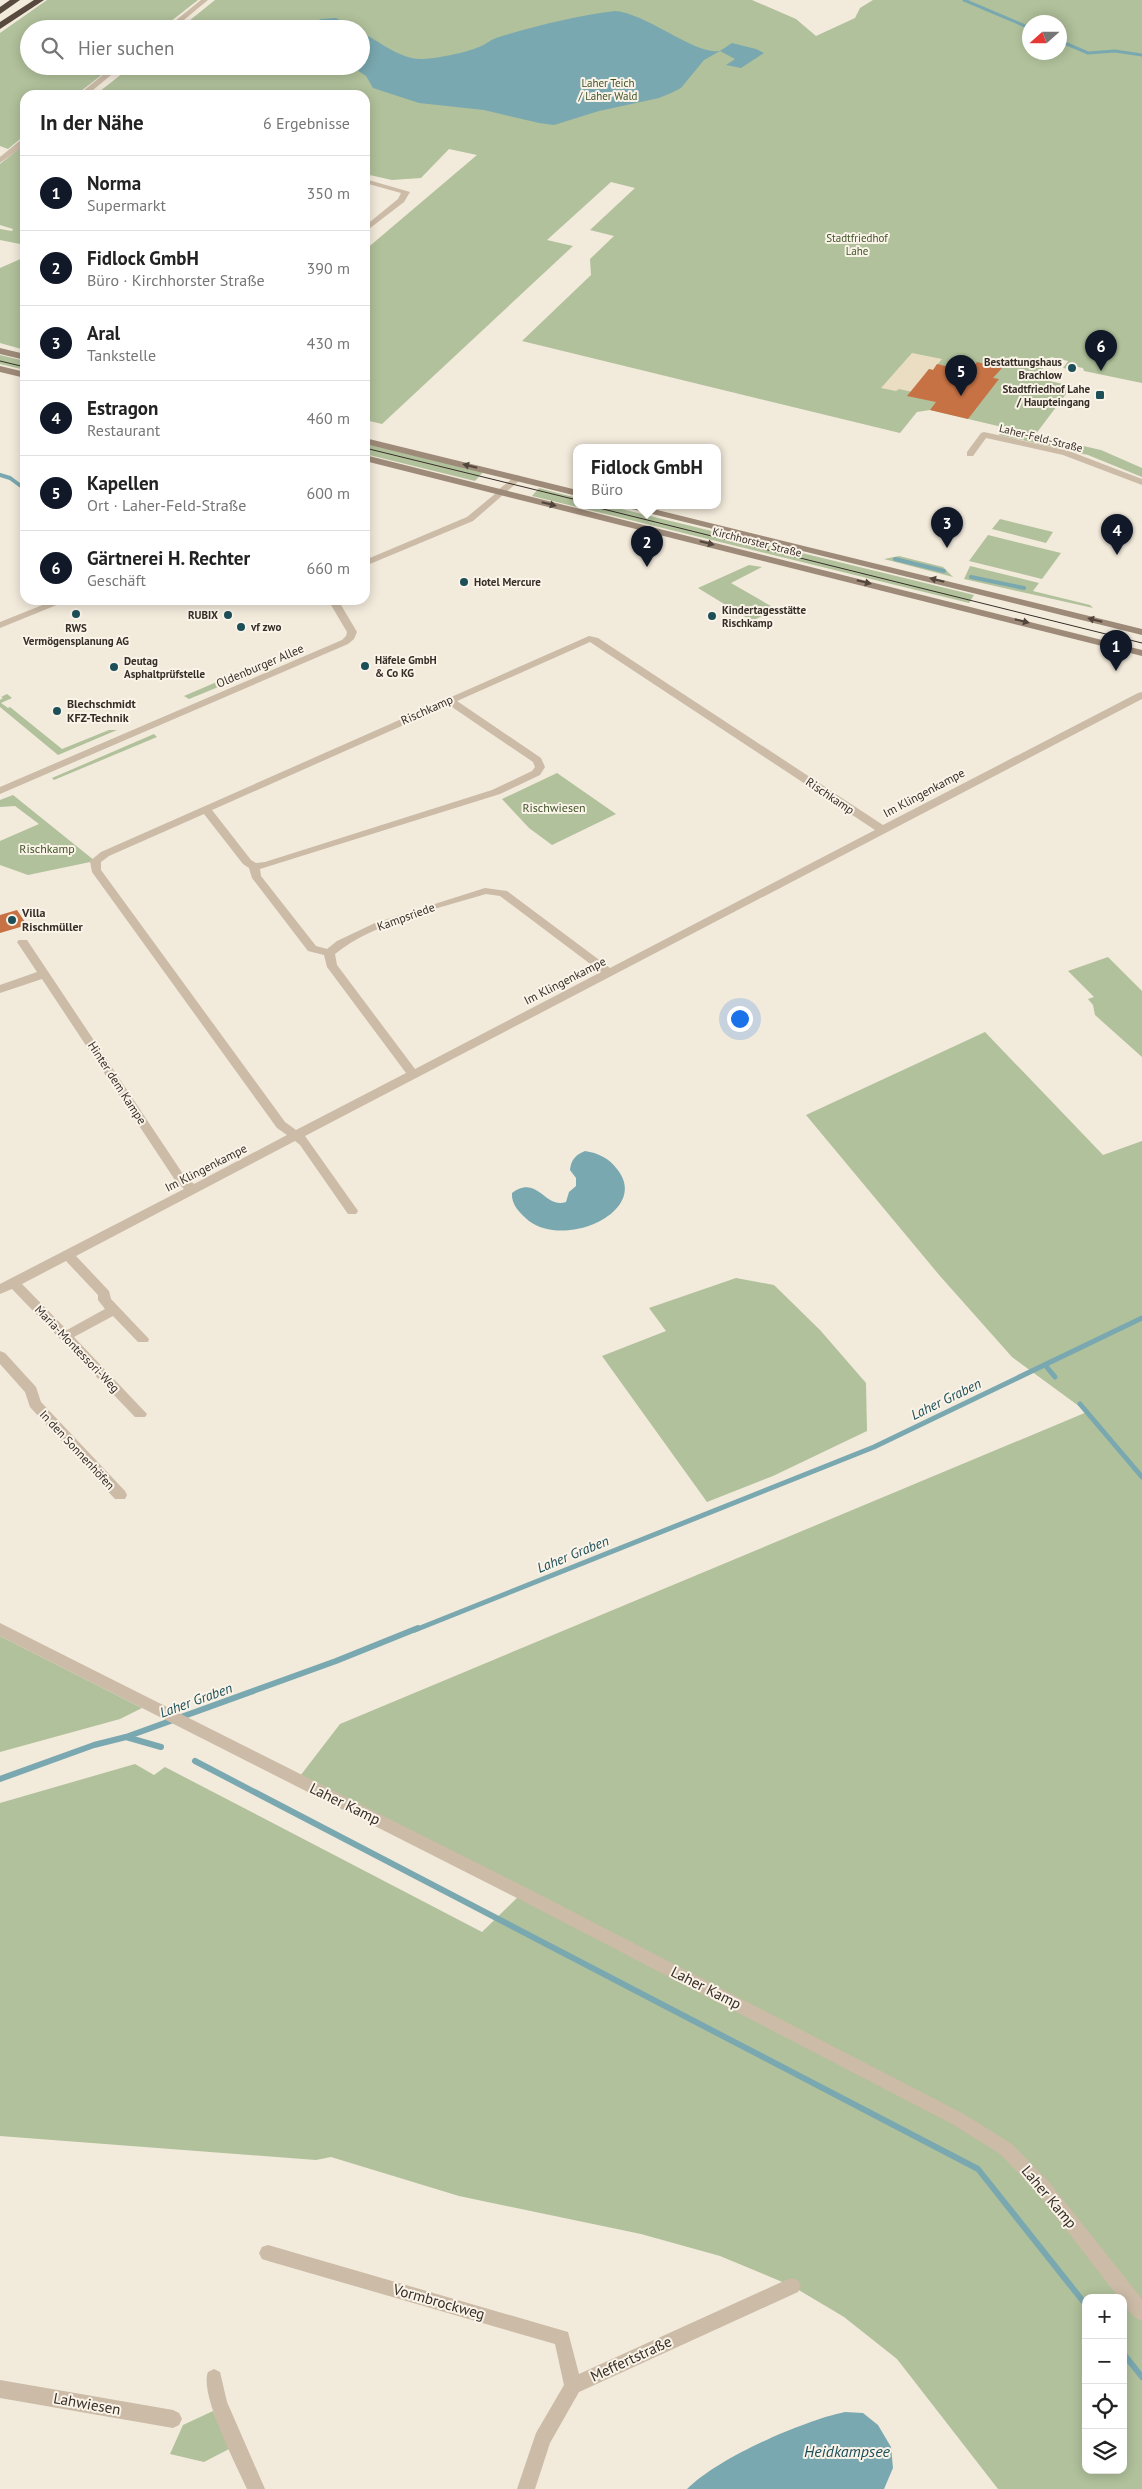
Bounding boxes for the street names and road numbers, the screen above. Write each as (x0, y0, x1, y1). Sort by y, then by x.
street label: Laher-Feld-Straße (998, 421, 1085, 455)
street label: Kirchhorster Straße (711, 524, 803, 560)
street label: Oldenburger Allee (214, 640, 306, 691)
street label: Rischkamp (398, 691, 455, 728)
street label: Im Klingenkampe (880, 765, 967, 820)
street label: Rischkamp (803, 774, 857, 817)
street label: Kampsriede (375, 899, 437, 934)
street label: Im Klingenkampe (521, 953, 608, 1008)
street label: Hinter dem Kampe (85, 1038, 150, 1127)
street label: Im Klingenkampe (162, 1140, 249, 1195)
street label: Maria-Montessori-Weg (32, 1302, 123, 1395)
street label: In den Sonnenhöfen (37, 1407, 118, 1493)
street label: Laher Kamp (307, 1778, 384, 1829)
street label: Laher Kamp (668, 1962, 745, 2013)
street label: Laher Kamp (1018, 2161, 1081, 2232)
street label: Vormbrockweg (390, 2279, 487, 2324)
street label: Meffertstraße (587, 2331, 674, 2386)
street label: Lahwiesen (52, 2388, 122, 2419)

